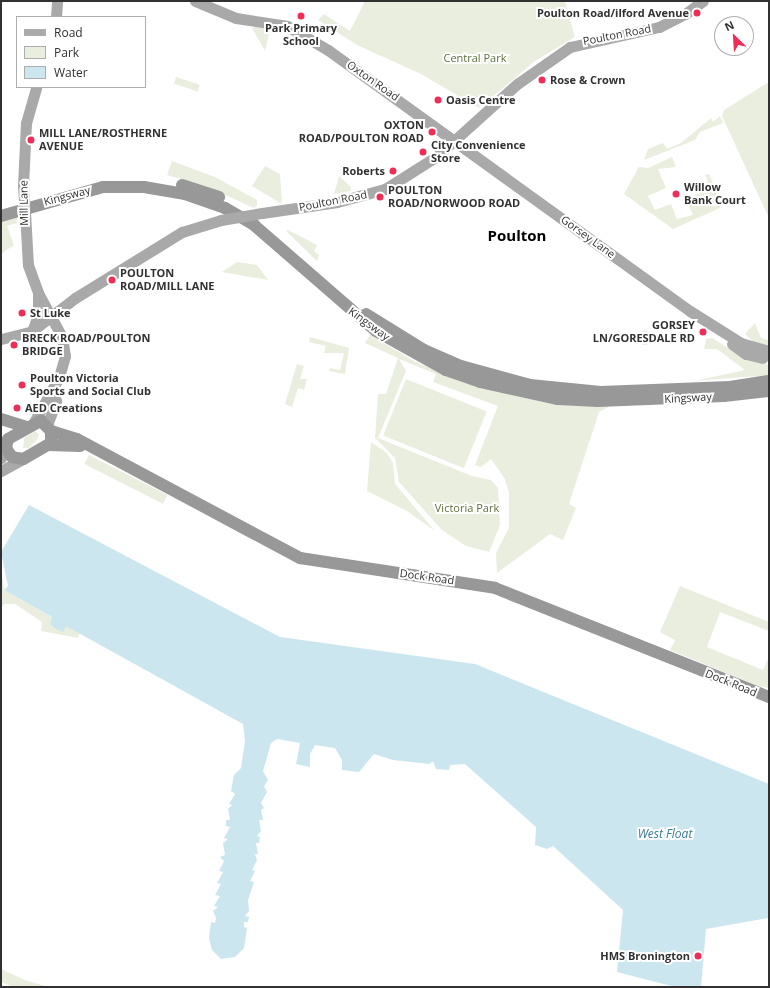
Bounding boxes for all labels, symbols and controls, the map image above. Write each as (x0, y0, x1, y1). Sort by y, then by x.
place label: Poulton Road/ilford Avenue (537, 6, 689, 20)
marker: Poulton Road/ilford Avenue (692, 8, 702, 18)
marker: Park Primary School (296, 11, 306, 21)
legend (16, 16, 146, 88)
north arrow (714, 16, 754, 56)
text: N (722, 17, 736, 34)
place label: Park Primary School (265, 22, 337, 48)
street label: Poulton Road (582, 22, 652, 48)
text: Road (54, 24, 83, 41)
text: Park (54, 44, 79, 61)
park label: Central Park (443, 51, 507, 65)
street label: Oxton Road (344, 58, 402, 104)
text: Water (54, 64, 88, 81)
place label: Rose & Crown (550, 73, 625, 87)
marker: Rose & Crown (537, 75, 547, 85)
place label: Oasis Centre (446, 93, 516, 107)
marker: Oasis Centre (433, 95, 443, 105)
place label: OXTON ROAD/POULTON ROAD (299, 119, 424, 145)
place label: MILL LANE/ROSTHERNE AVENUE (39, 127, 167, 153)
marker: OXTON ROAD/POULTON ROAD (427, 127, 437, 137)
marker: MILL LANE/ROSTHERNE AVENUE (26, 135, 36, 145)
place label: City Convenience Store (431, 139, 526, 165)
marker: City Convenience Store (418, 147, 428, 157)
place label: Roberts (342, 164, 385, 178)
marker: Roberts (388, 166, 398, 176)
street label: Mill Lane (17, 180, 31, 226)
place label: Willow Bank Court (684, 181, 746, 207)
street label: Kingsway (42, 183, 92, 209)
place label: POULTON ROAD/NORWOOD ROAD (388, 184, 520, 210)
street label: Poulton Road (298, 188, 368, 214)
marker: Willow Bank Court (671, 189, 681, 199)
marker: POULTON ROAD/NORWOOD ROAD (375, 192, 385, 202)
street label: Gorsey Lane (558, 213, 618, 261)
district label: Poulton (488, 227, 546, 245)
place label: POULTON ROAD/MILL LANE (120, 267, 214, 293)
marker: POULTON ROAD/MILL LANE (107, 275, 117, 285)
street label: Kingsway (346, 305, 392, 343)
place label: St Luke (30, 306, 70, 320)
marker: St Luke (17, 308, 27, 318)
place label: GORSEY LN/GORESDALE RD (593, 319, 695, 345)
marker: GORSEY LN/GORESDALE RD (698, 327, 708, 337)
place label: BRECK ROAD/POULTON BRIDGE (22, 332, 151, 358)
marker: BRECK ROAD/POULTON BRIDGE (9, 340, 19, 350)
place label: Poulton Victoria Sports and Social Club (30, 372, 151, 398)
marker: Poulton Victoria Sports and Social Club (17, 380, 27, 390)
street label: Kingsway (664, 390, 712, 406)
place label: AED Creations (25, 401, 103, 415)
marker: AED Creations (12, 403, 22, 413)
park label: Victoria Park (435, 501, 499, 515)
street label: Dock Road (399, 567, 455, 587)
street label: Dock Road (703, 667, 759, 699)
water label: West Float (638, 827, 692, 841)
place label: HMS Bronington (600, 949, 690, 963)
marker: HMS Bronington (693, 951, 703, 961)

